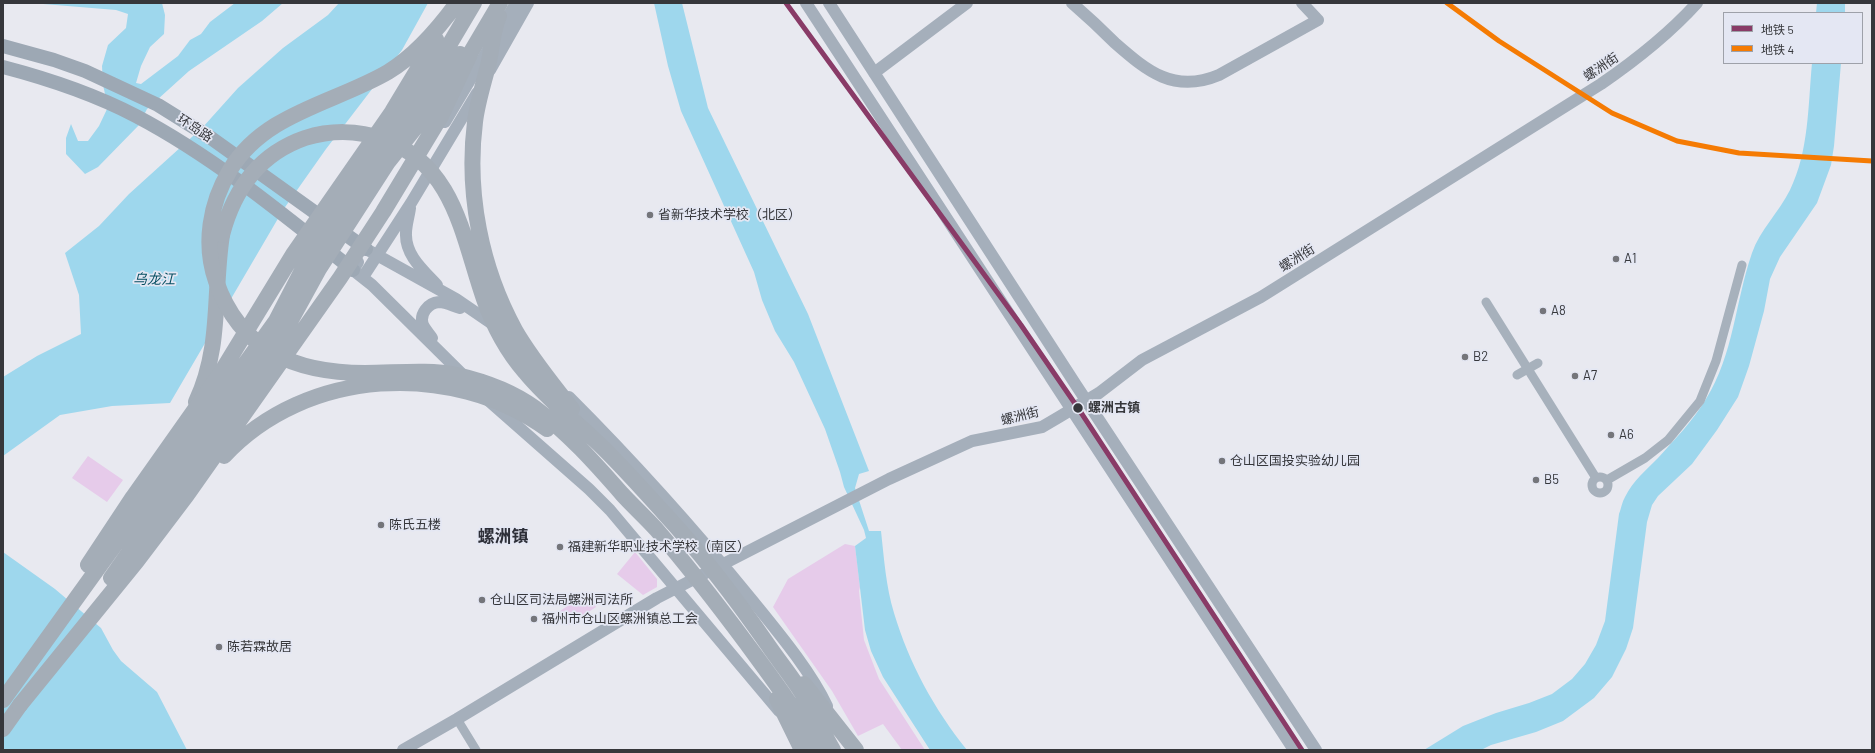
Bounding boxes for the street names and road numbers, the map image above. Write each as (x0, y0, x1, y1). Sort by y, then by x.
street label: 螺洲街 (1580, 50, 1622, 84)
street label: 环岛路 (174, 111, 216, 145)
street label: 螺洲街 (1276, 241, 1318, 275)
street label: 螺洲街 (999, 404, 1041, 428)

